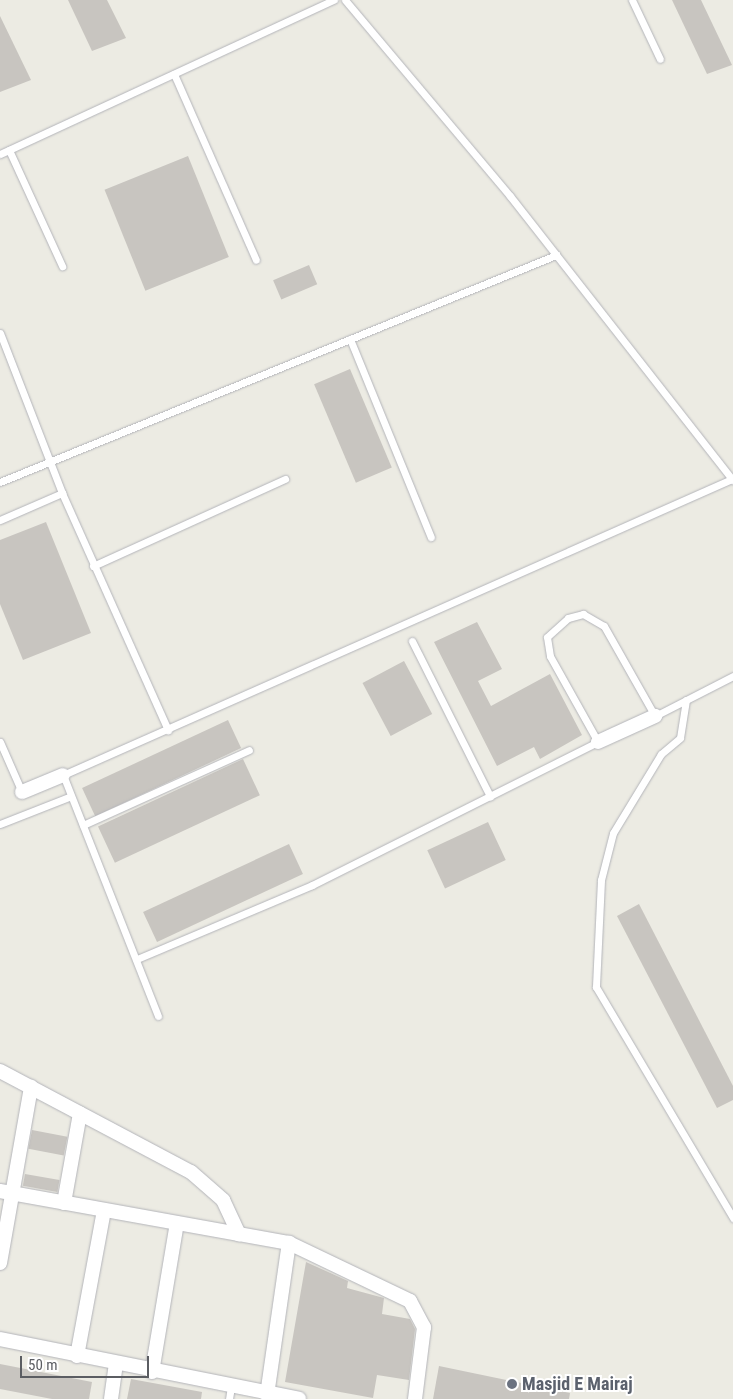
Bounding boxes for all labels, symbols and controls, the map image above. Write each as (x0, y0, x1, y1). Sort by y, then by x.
scale bar (22, 1346, 151, 1378)
text: 50 m (28, 1356, 58, 1374)
place label: Masjid E Mairaj (522, 1373, 633, 1395)
marker: Masjid E Mairaj (506, 1378, 518, 1390)

